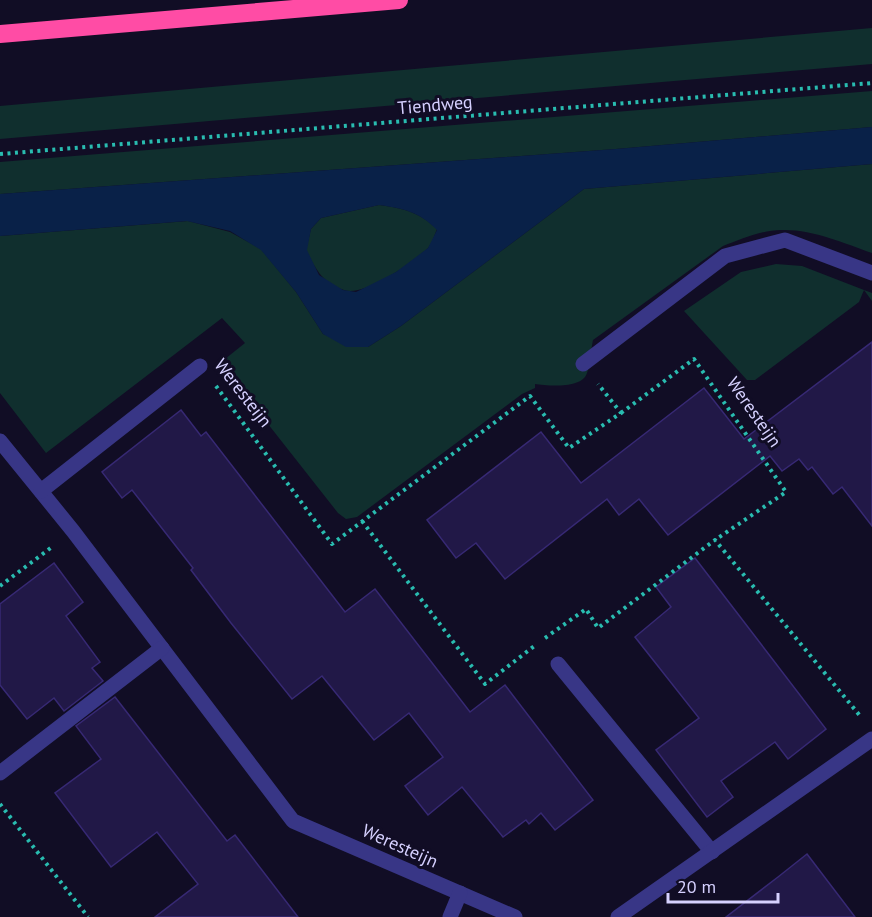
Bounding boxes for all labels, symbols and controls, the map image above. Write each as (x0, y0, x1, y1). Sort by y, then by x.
street label: Tiendweg (397, 90, 473, 119)
street label: Weresteijn (209, 354, 277, 432)
street label: Weresteijn (722, 372, 787, 451)
street label: Weresteijn (359, 819, 442, 872)
scale bar (668, 866, 778, 904)
text: 20 m (677, 875, 716, 898)

